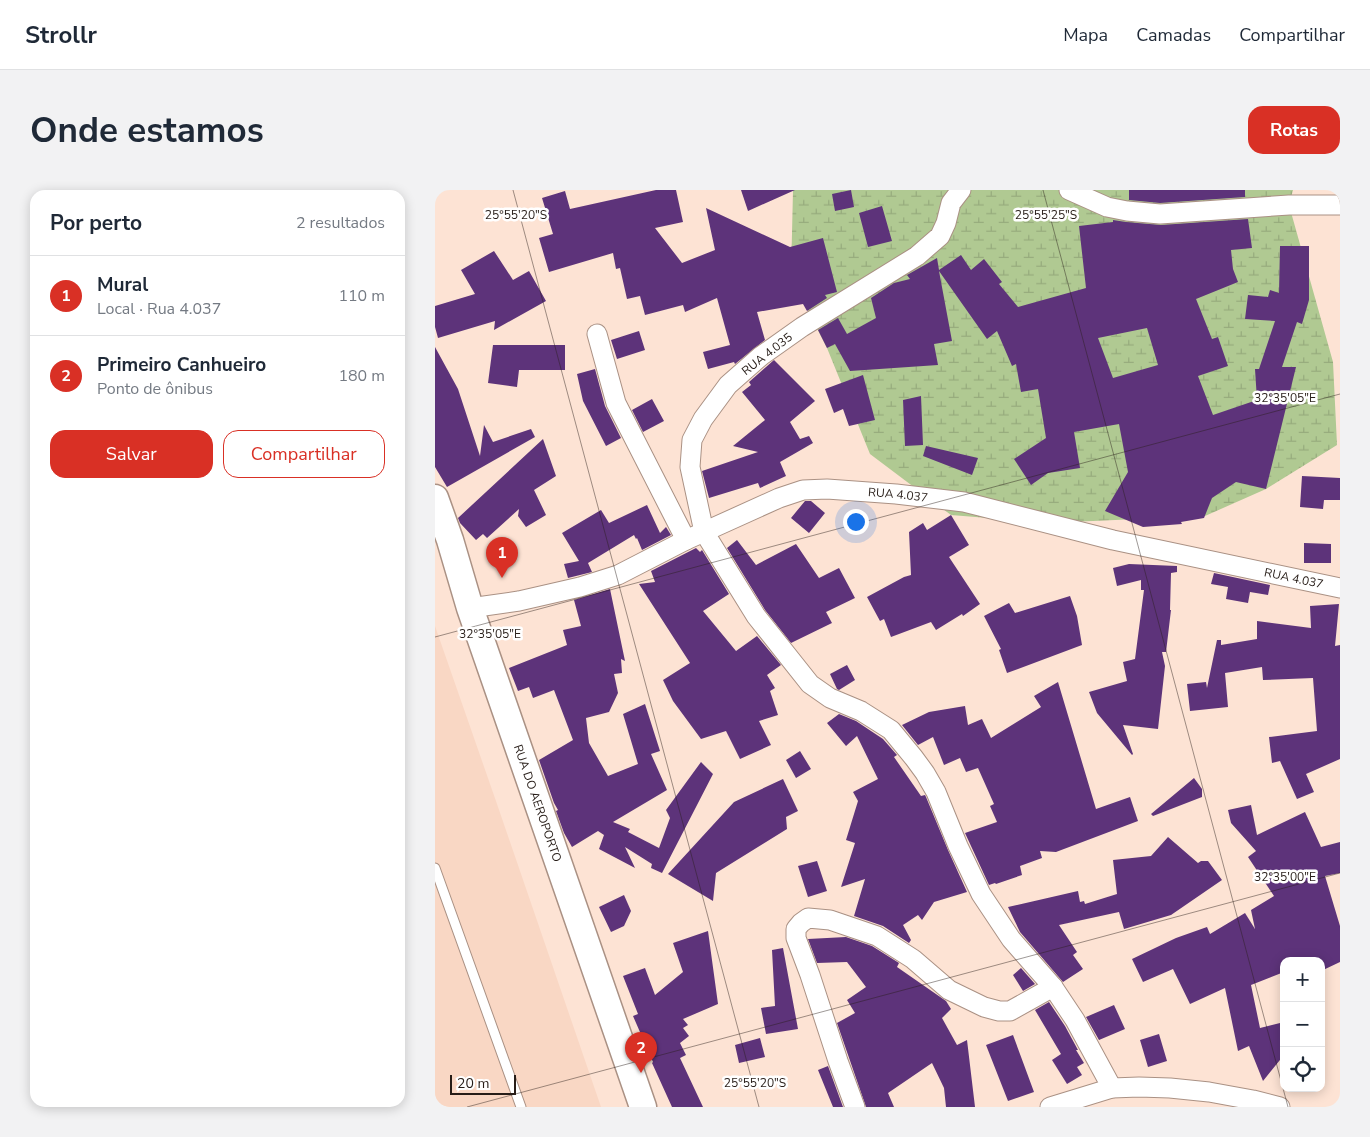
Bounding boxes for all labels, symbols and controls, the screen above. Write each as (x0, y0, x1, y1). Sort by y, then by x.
text: Strollr (25, 19, 97, 51)
text: Mapa (1063, 23, 1108, 47)
text: Camadas (1136, 23, 1211, 47)
text: Compartilhar (1239, 23, 1345, 47)
button: Rotas (1248, 106, 1340, 154)
text: Onde estamos (30, 107, 264, 154)
text: 25°55'20"S (485, 207, 547, 223)
text: 25°55'25"S (1015, 207, 1077, 223)
text: Por perto (50, 209, 142, 237)
text: 2 resultados (296, 212, 385, 234)
text: Mural (97, 272, 148, 298)
text: 1 (61, 285, 71, 307)
text: 110 m (338, 285, 385, 307)
text: Local · Rua 4.037 (97, 298, 221, 320)
street label: RUA 4.035 (738, 329, 796, 379)
text: Primeiro Canhueiro (97, 352, 266, 378)
text: 2 (61, 365, 71, 387)
text: 180 m (338, 365, 385, 387)
text: Ponto de ônibus (97, 378, 213, 400)
text: 32°35'05"E (1254, 390, 1316, 406)
button: Salvar (50, 430, 213, 478)
button: Compartilhar (223, 430, 385, 478)
street label: RUA 4.037 (867, 484, 929, 506)
your location (843, 509, 869, 535)
pin: 1 (486, 537, 518, 578)
street label: RUA 4.037 (1263, 564, 1325, 592)
text: 32°35'05"E (459, 626, 521, 642)
street label: RUA DO AEROPORTO (510, 742, 565, 864)
text: 32°35'00"E (1254, 869, 1316, 885)
map controls (1280, 957, 1325, 1092)
button: + (1280, 957, 1325, 1002)
button: − (1280, 1002, 1325, 1047)
pin: 2 (625, 1032, 657, 1073)
button: locate (1280, 1047, 1325, 1092)
scale bar (450, 1072, 516, 1095)
text: 20 m (457, 1074, 489, 1093)
text: 25°55'20"S (724, 1075, 786, 1091)

